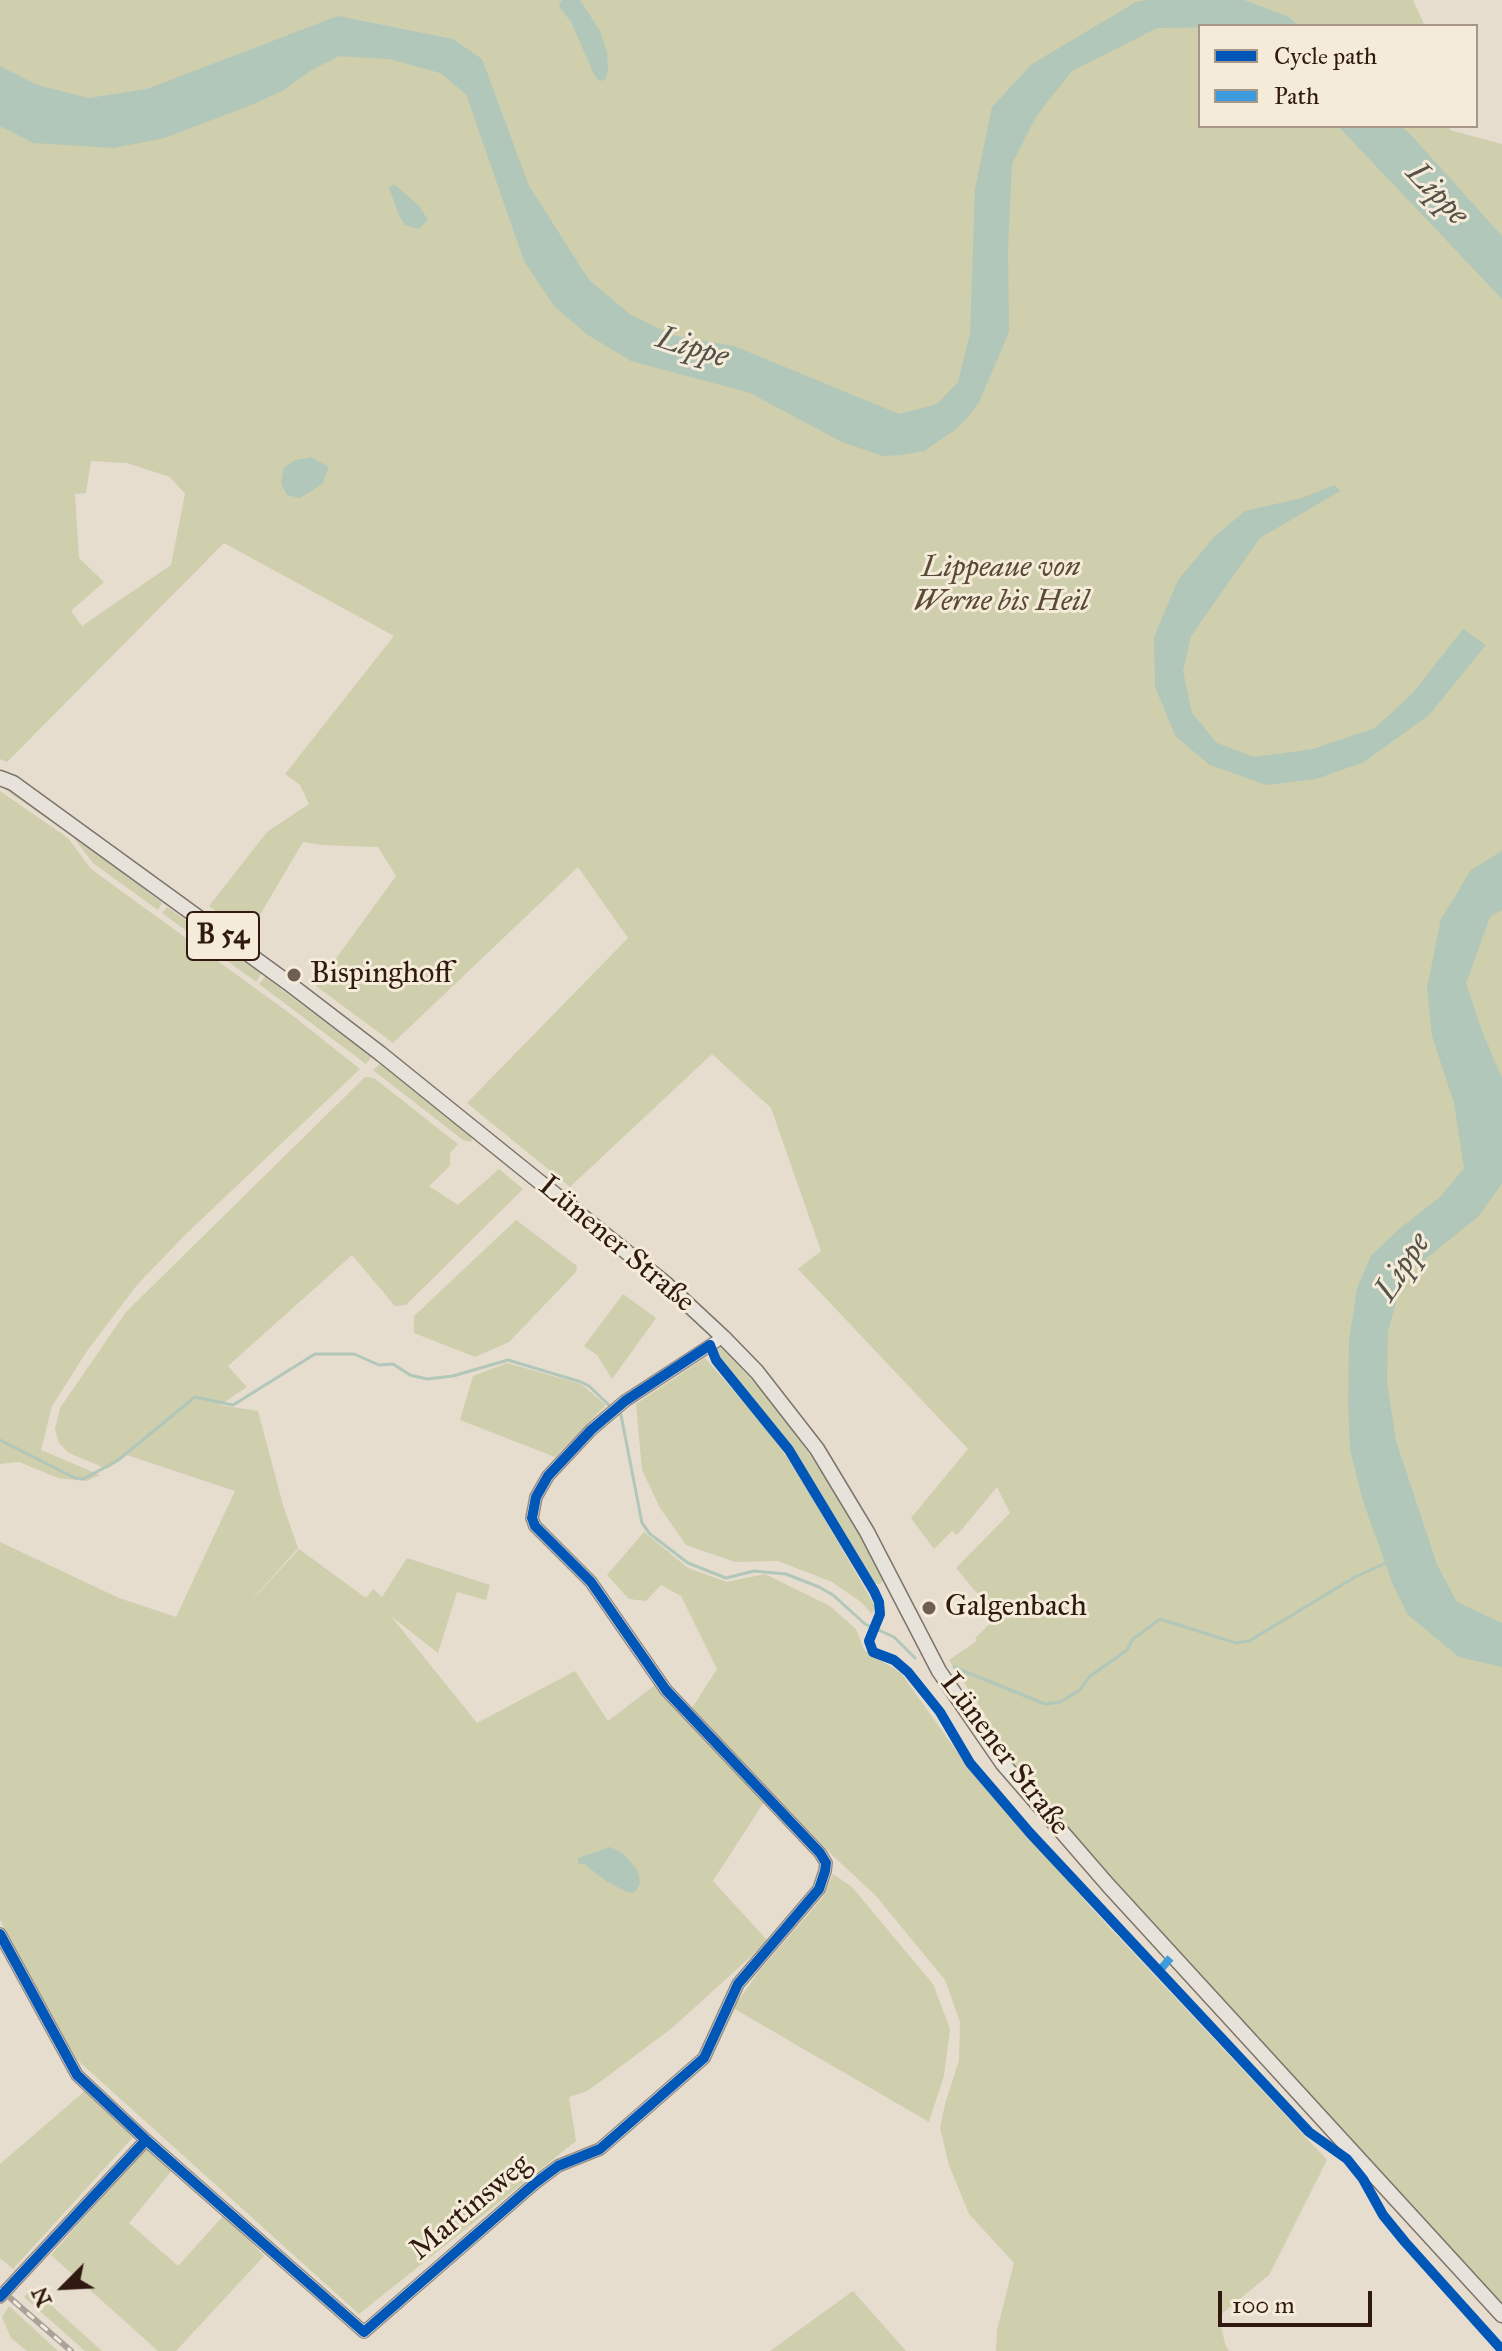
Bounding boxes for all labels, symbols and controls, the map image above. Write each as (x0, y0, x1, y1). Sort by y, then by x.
legend (1198, 24, 1478, 128)
text: Cycle path (1274, 41, 1377, 71)
text: Path (1274, 81, 1319, 111)
water label: Lippe (1397, 155, 1475, 235)
water label: Lippe (651, 320, 733, 378)
park label: Lippeaue von Werne bis Heil (913, 551, 1089, 622)
road number: B 54 (187, 912, 259, 960)
place label: Bispinghoff (310, 957, 452, 993)
marker: Bispinghoff (285, 966, 303, 984)
street label: Lünener Straße (530, 1169, 702, 1321)
water label: Lippe (1368, 1227, 1440, 1309)
place label: Galgenbach (945, 1590, 1087, 1626)
marker: Galgenbach (920, 1599, 938, 1617)
street label: Lünener Straße (932, 1667, 1076, 1843)
street label: Martinsweg (403, 2147, 539, 2269)
north arrow (24, 2247, 104, 2327)
scale bar (1222, 2275, 1376, 2325)
text: N (25, 2283, 58, 2311)
text: 100 m (1232, 2290, 1295, 2320)

